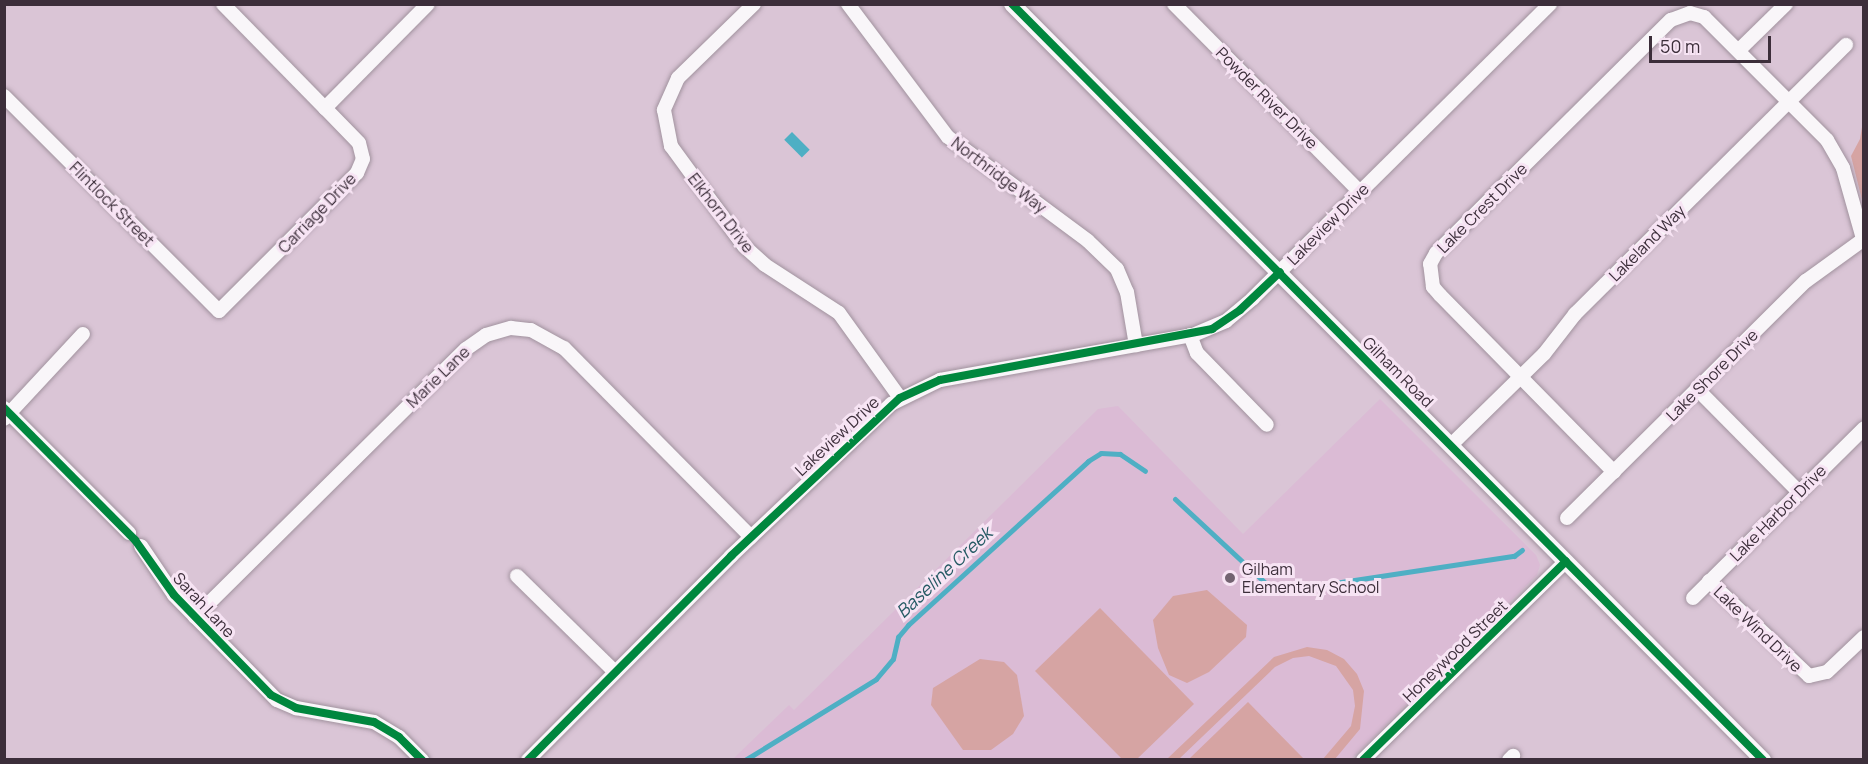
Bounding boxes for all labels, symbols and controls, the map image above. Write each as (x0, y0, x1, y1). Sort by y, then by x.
scale bar (1652, 24, 1774, 62)
text: 50 m (1660, 34, 1700, 58)
street label: Powder River Drive (1212, 43, 1322, 153)
street label: Northridge Way (948, 133, 1050, 217)
street label: Flintlock Street (66, 158, 158, 250)
street label: Lake Crest Drive (1433, 159, 1531, 257)
street label: Carriage Drive (274, 169, 360, 257)
street label: Elkhorn Drive (684, 169, 758, 257)
street label: Lakeview Drive (1283, 179, 1373, 269)
street label: Lakeland Way (1605, 201, 1689, 285)
street label: Lake Shore Drive (1662, 325, 1762, 425)
street label: Gilham Road (1359, 333, 1437, 411)
street label: Marie Lane (402, 342, 474, 412)
street label: Lakeview Drive (791, 392, 883, 480)
street label: Lake Harbor Drive (1726, 461, 1830, 565)
water label: Baseline Creek (892, 522, 996, 622)
place label: Gilham Elementary School (1242, 559, 1380, 597)
street label: Sarah Lane (169, 569, 239, 641)
marker: Gilham Elementary School (1223, 571, 1237, 585)
street label: Lake Wind Drive (1710, 582, 1806, 676)
street label: Honeywood Street (1399, 596, 1511, 706)

